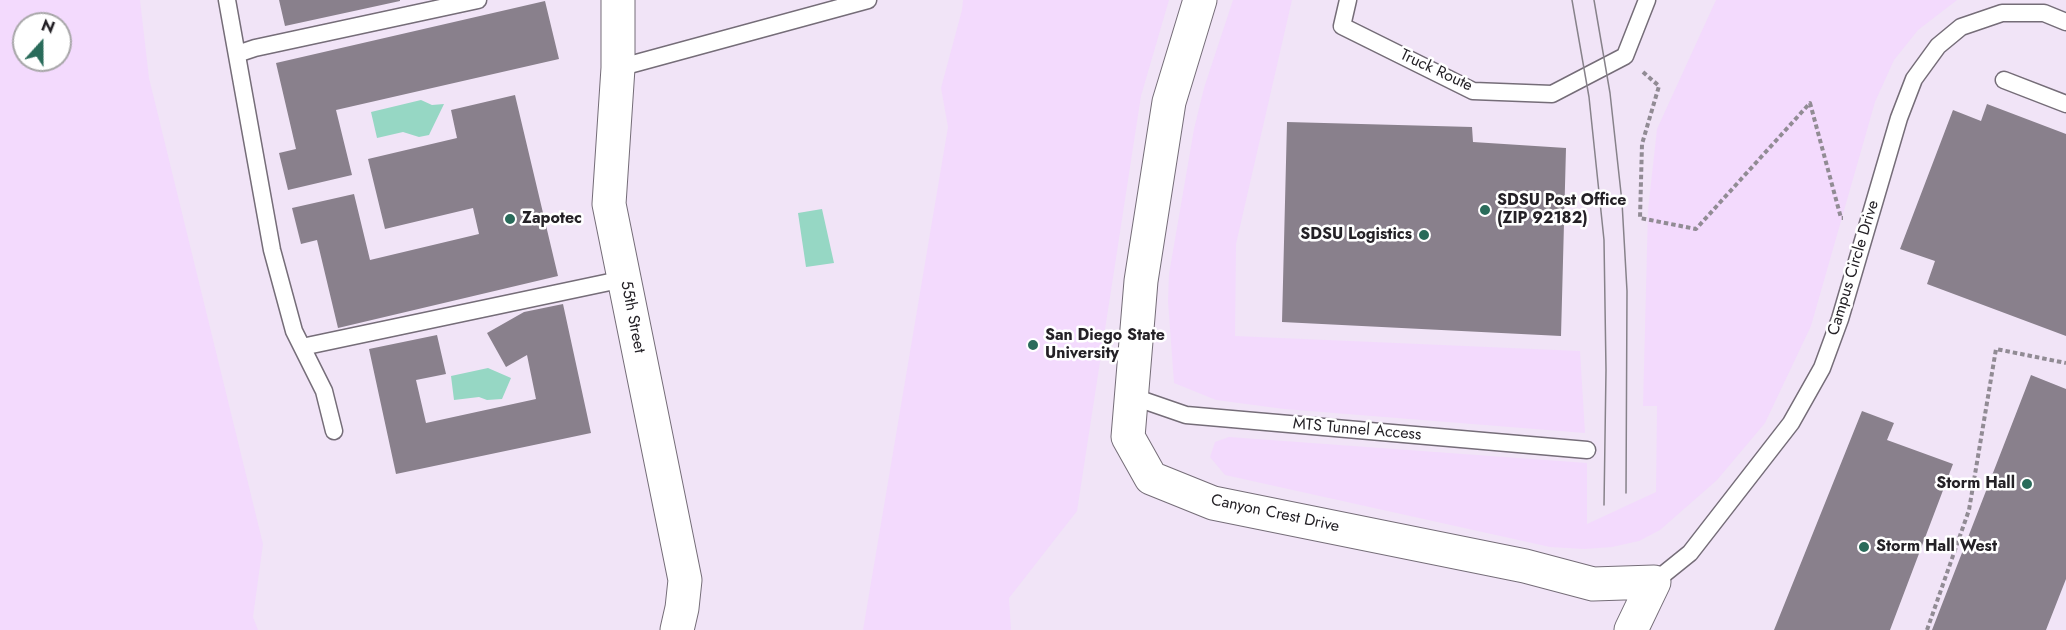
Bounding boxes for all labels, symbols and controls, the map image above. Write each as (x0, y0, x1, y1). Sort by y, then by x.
north arrow (12, 12, 72, 72)
text: N (38, 14, 58, 40)
street label: Truck Route (1397, 46, 1475, 96)
place label: SDSU Post Office (ZIP 92182) (1497, 191, 1626, 229)
street label: Campus Circle Drive (1824, 198, 1884, 338)
marker: SDSU Post Office (ZIP 92182) (1478, 203, 1492, 217)
place label: Zapotec (522, 209, 582, 229)
marker: Zapotec (503, 212, 517, 226)
place label: SDSU Logistics (1300, 225, 1412, 245)
marker: SDSU Logistics (1417, 228, 1431, 242)
street label: 55th Street (616, 279, 648, 355)
place label: San Diego State University (1045, 326, 1165, 364)
marker: San Diego State University (1026, 338, 1040, 352)
street label: MTS Tunnel Access (1292, 415, 1422, 445)
place label: Storm Hall (1936, 474, 2015, 494)
marker: Storm Hall (2020, 477, 2034, 491)
street label: Canyon Crest Drive (1209, 491, 1341, 537)
place label: Storm Hall West (1876, 537, 1997, 557)
marker: Storm Hall West (1857, 540, 1871, 554)

